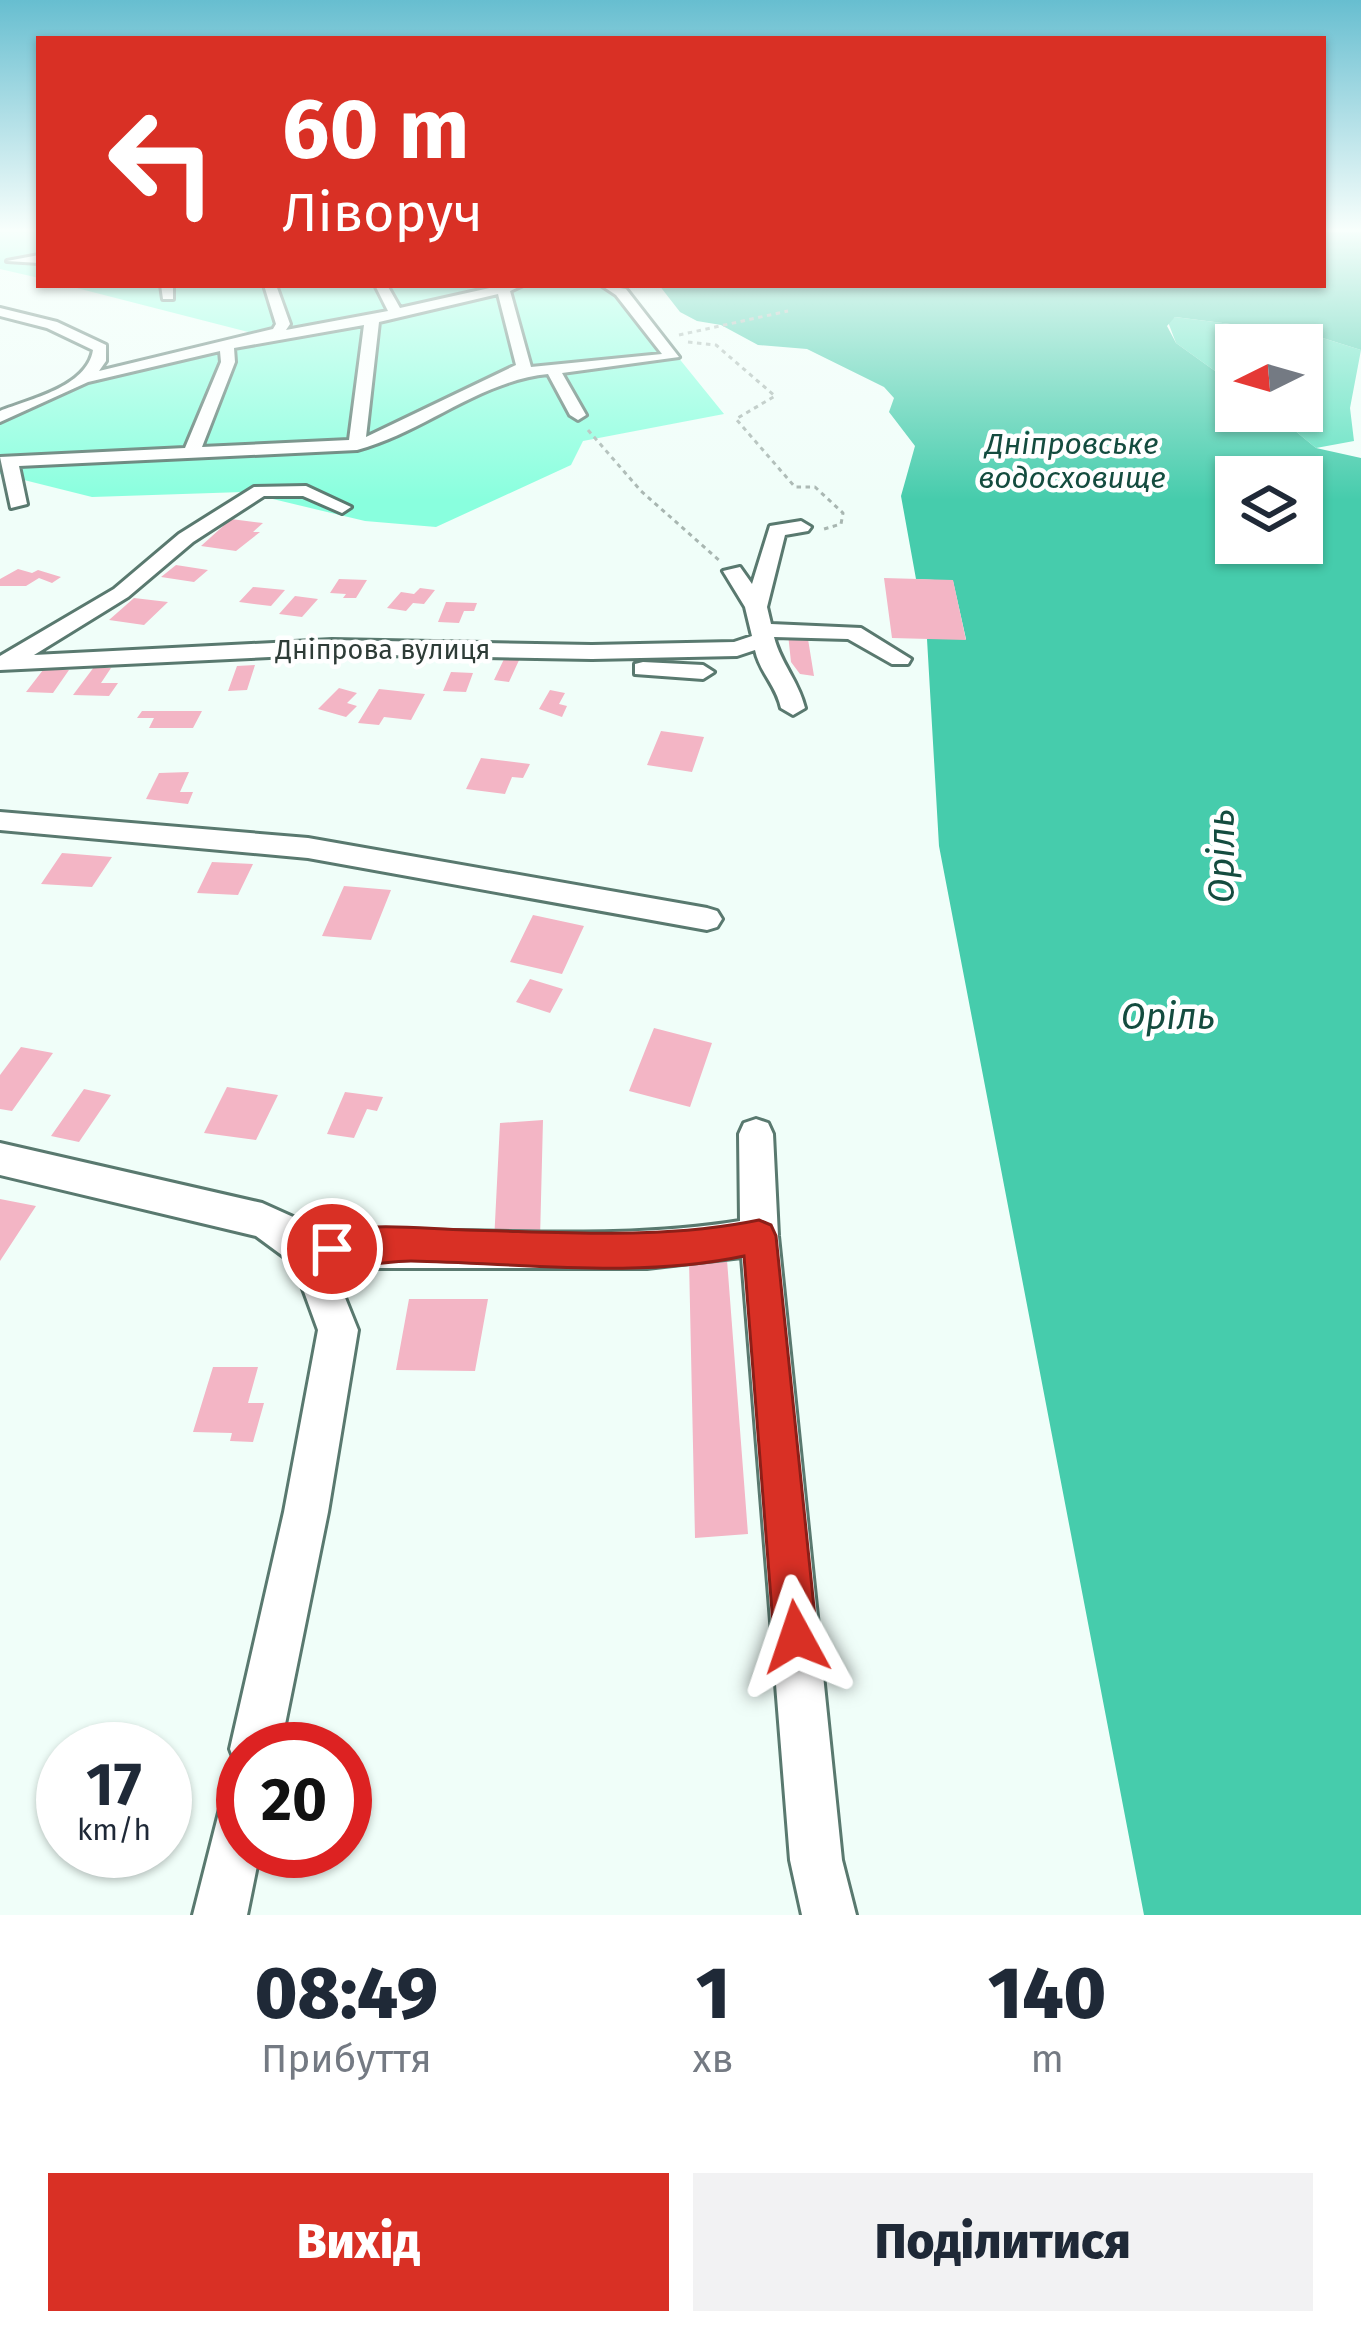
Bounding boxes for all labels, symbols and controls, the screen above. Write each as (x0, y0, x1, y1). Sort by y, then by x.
text: 60 m (282, 79, 469, 180)
icon: left (84, 84, 240, 240)
text: Ліворуч (282, 181, 483, 245)
north arrow (1215, 324, 1323, 432)
map controls (1215, 324, 1323, 564)
water label: Дніпровське водосховище (978, 426, 1166, 496)
button: layers (1215, 456, 1323, 564)
street label: Дніпрова вулиця (275, 634, 490, 666)
water label: Оріль (1200, 809, 1244, 903)
water label: Орiль (1121, 995, 1215, 1039)
pin (281, 1198, 383, 1300)
icon: arrive (299, 1216, 365, 1282)
position arrow (733, 1574, 859, 1700)
speed limit sign: 20 (216, 1722, 372, 1878)
text: 17 (86, 1749, 142, 1821)
text: km/h (77, 1812, 151, 1848)
text: 08:49 (255, 1951, 438, 2037)
text: 1 (696, 1951, 730, 2037)
text: 140 (988, 1951, 1106, 2037)
text: Прибуття (261, 2036, 432, 2082)
text: хв (693, 2036, 733, 2082)
text: m (1030, 2036, 1064, 2082)
button: Вихід (48, 2173, 669, 2311)
button: Поділитися (693, 2173, 1313, 2311)

